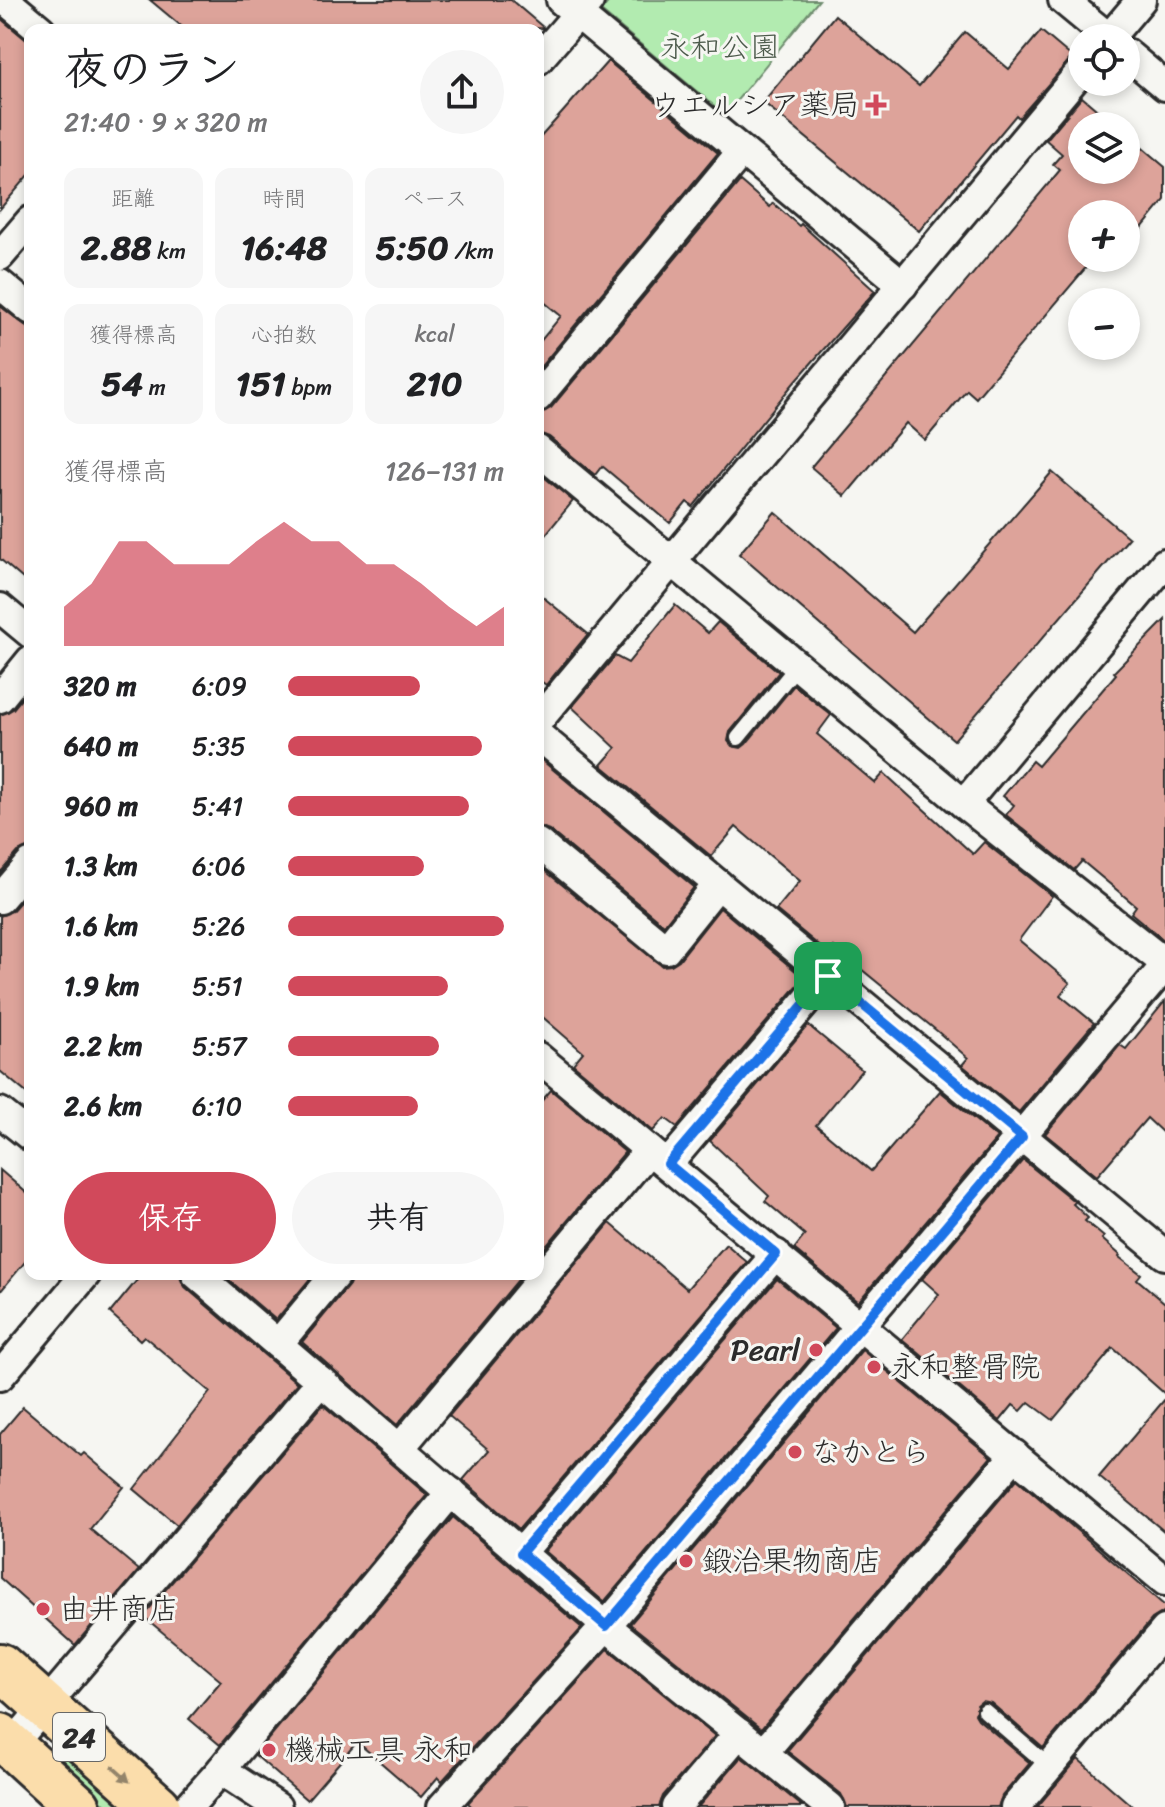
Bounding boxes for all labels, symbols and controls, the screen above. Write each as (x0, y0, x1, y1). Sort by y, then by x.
park label: 永和公園 (660, 20, 780, 74)
map controls (1068, 24, 1140, 360)
button: locate (1068, 24, 1140, 96)
text: 夜のラン (64, 30, 240, 108)
button: share (420, 50, 504, 134)
place label: ウエルシア薬局 (650, 78, 860, 132)
marker: ウエルシア薬局 (867, 96, 885, 114)
text: 21:40 · 9 × 320 m (64, 99, 268, 145)
button: layers (1068, 112, 1140, 184)
text: 距離 (111, 179, 155, 218)
text: 時間 (262, 179, 306, 218)
text: ペース (402, 179, 467, 218)
button: + (1068, 200, 1140, 272)
text: 2.88 (81, 218, 152, 278)
text: 16:48 (241, 218, 327, 278)
text: 5:50 (375, 218, 449, 278)
text: km (152, 232, 186, 271)
text: /km (449, 232, 494, 271)
button: − (1068, 288, 1140, 360)
text: 獲得標高 (89, 315, 177, 354)
text: 心拍数 (251, 315, 317, 354)
text: kcal (415, 315, 455, 354)
text: 54 (101, 354, 143, 414)
text: 151 (236, 354, 286, 414)
text: 210 (407, 354, 463, 414)
text: m (143, 368, 166, 407)
text: bpm (286, 368, 332, 407)
text: 獲得標高 (64, 448, 168, 494)
text: 126–131 m (385, 448, 504, 494)
text: 320 m (64, 663, 136, 709)
text: 6:09 (192, 663, 247, 709)
text: 640 m (64, 723, 138, 769)
text: 5:35 (192, 723, 246, 769)
text: 960 m (64, 783, 138, 829)
text: 5:41 (192, 783, 243, 829)
text: 1.3 km (64, 843, 138, 889)
text: 6:06 (192, 843, 246, 889)
text: 1.6 km (64, 903, 138, 949)
text: 5:26 (192, 903, 246, 949)
pin (794, 942, 862, 1010)
icon: arrive (806, 954, 850, 998)
text: 1.9 km (64, 963, 140, 1009)
text: 5:51 (192, 963, 243, 1009)
text: 2.2 km (64, 1023, 142, 1069)
text: 5:57 (192, 1023, 246, 1069)
text: 2.6 km (64, 1083, 142, 1129)
text: 6:10 (192, 1083, 242, 1129)
button: 保存 (64, 1172, 276, 1264)
button: 共有 (292, 1172, 504, 1264)
place label: Pearl (730, 1323, 801, 1377)
place label: 永和整骨院 (890, 1340, 1040, 1394)
marker: Pearl (807, 1341, 825, 1359)
marker: 永和整骨院 (865, 1358, 883, 1376)
place label: なかとら (811, 1425, 931, 1479)
marker: なかとら (786, 1443, 804, 1461)
place label: 鍛治果物商店 (702, 1534, 882, 1588)
marker: 鍛治果物商店 (677, 1552, 695, 1570)
place label: 由井商店 (59, 1582, 179, 1636)
marker: 由井商店 (34, 1600, 52, 1618)
road number: 24 (53, 1713, 105, 1761)
place label: 機械工具 永和 (285, 1723, 473, 1777)
marker: 機械工具 永和 (260, 1741, 278, 1759)
one-way arrow (111, 1765, 131, 1782)

